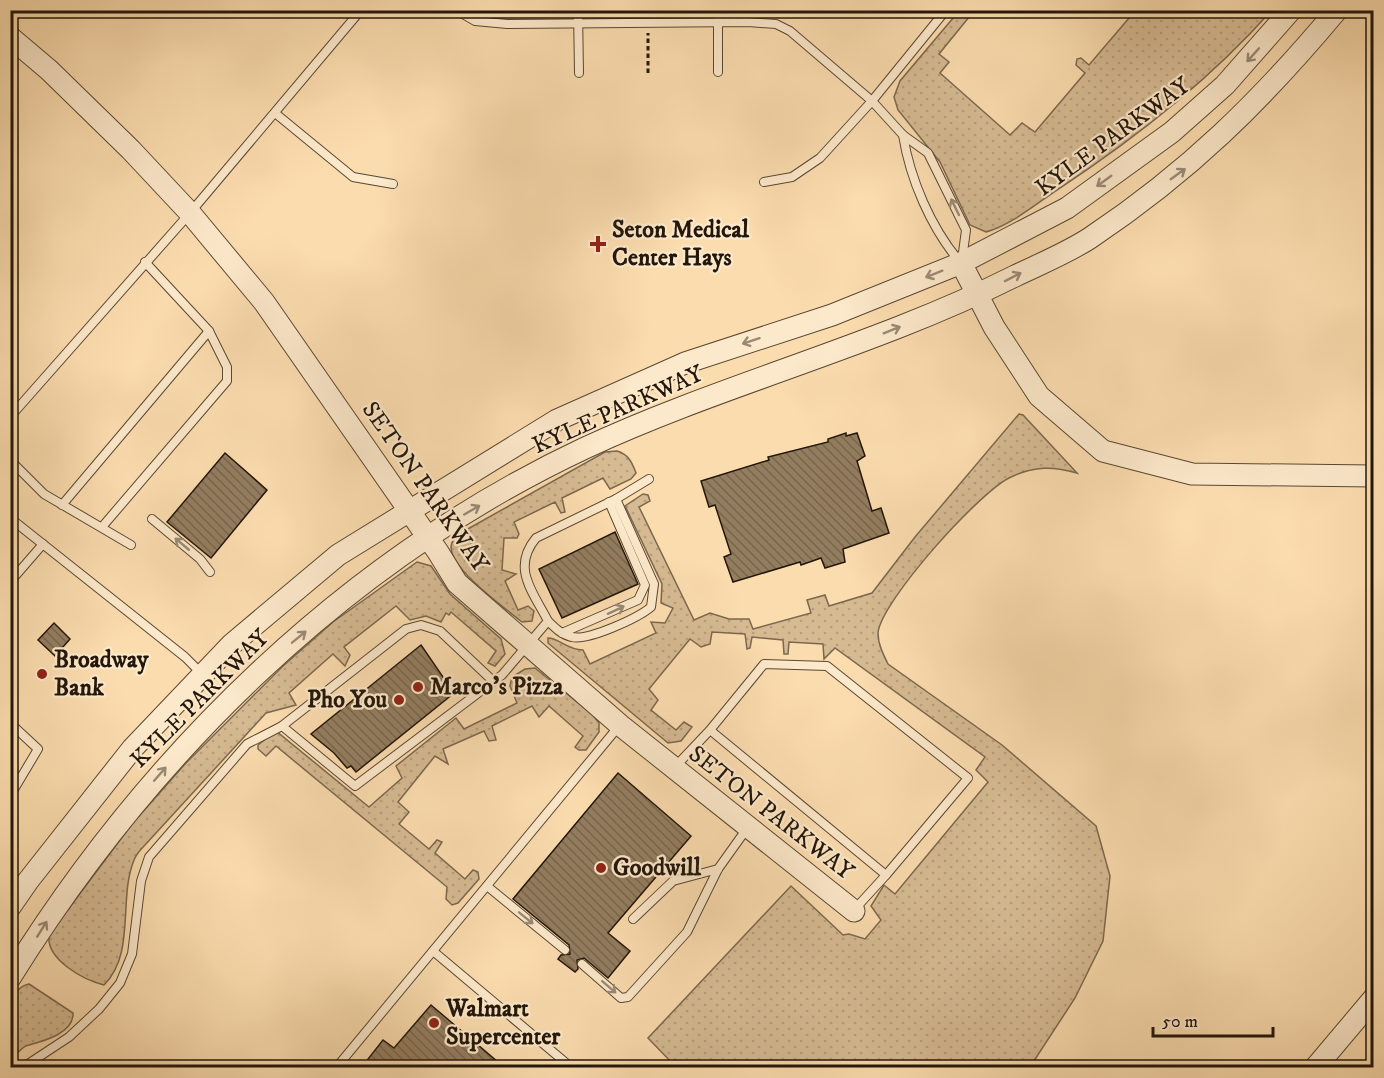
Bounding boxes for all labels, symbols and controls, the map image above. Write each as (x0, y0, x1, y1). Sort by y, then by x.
one-way arrow (1246, 47, 1260, 62)
street label: KYLE PARKWAY (1030, 70, 1197, 203)
one-way arrow (1169, 167, 1185, 180)
one-way arrow (1097, 175, 1113, 187)
one-way arrow (948, 199, 960, 217)
place label: Seton Medical Center Hays (612, 215, 750, 273)
marker: Seton Medical Center Hays (589, 235, 607, 253)
one-way arrow (925, 269, 944, 280)
one-way arrow (1004, 271, 1022, 282)
one-way arrow (882, 324, 901, 335)
one-way arrow (742, 337, 761, 348)
street label: KYLE PARKWAY (528, 359, 709, 461)
street label: SETON PARKWAY (355, 396, 496, 579)
one-way arrow (464, 503, 481, 515)
one-way arrow (174, 538, 190, 551)
one-way arrow (606, 604, 624, 616)
street label: KYLE PARKWAY (124, 623, 276, 775)
one-way arrow (291, 631, 307, 644)
place label: Broadway Bank (54, 645, 149, 703)
marker: Broadway Bank (35, 667, 49, 681)
place label: Marco's Pizza (430, 672, 564, 702)
marker: Marco's Pizza (411, 680, 425, 694)
place label: Pho You (307, 685, 387, 715)
marker: Pho You (392, 693, 406, 707)
street label: SETON PARKWAY (682, 739, 860, 887)
one-way arrow (153, 767, 167, 782)
place label: Goodwill (613, 853, 702, 883)
marker: Goodwill (594, 861, 608, 875)
one-way arrow (518, 911, 533, 925)
one-way arrow (35, 920, 48, 937)
one-way arrow (601, 981, 617, 994)
place label: Walmart Supercenter (445, 994, 561, 1052)
scale bar (1153, 1000, 1273, 1038)
text: 50 m (1162, 1011, 1198, 1033)
marker: Walmart Supercenter (427, 1016, 441, 1030)

